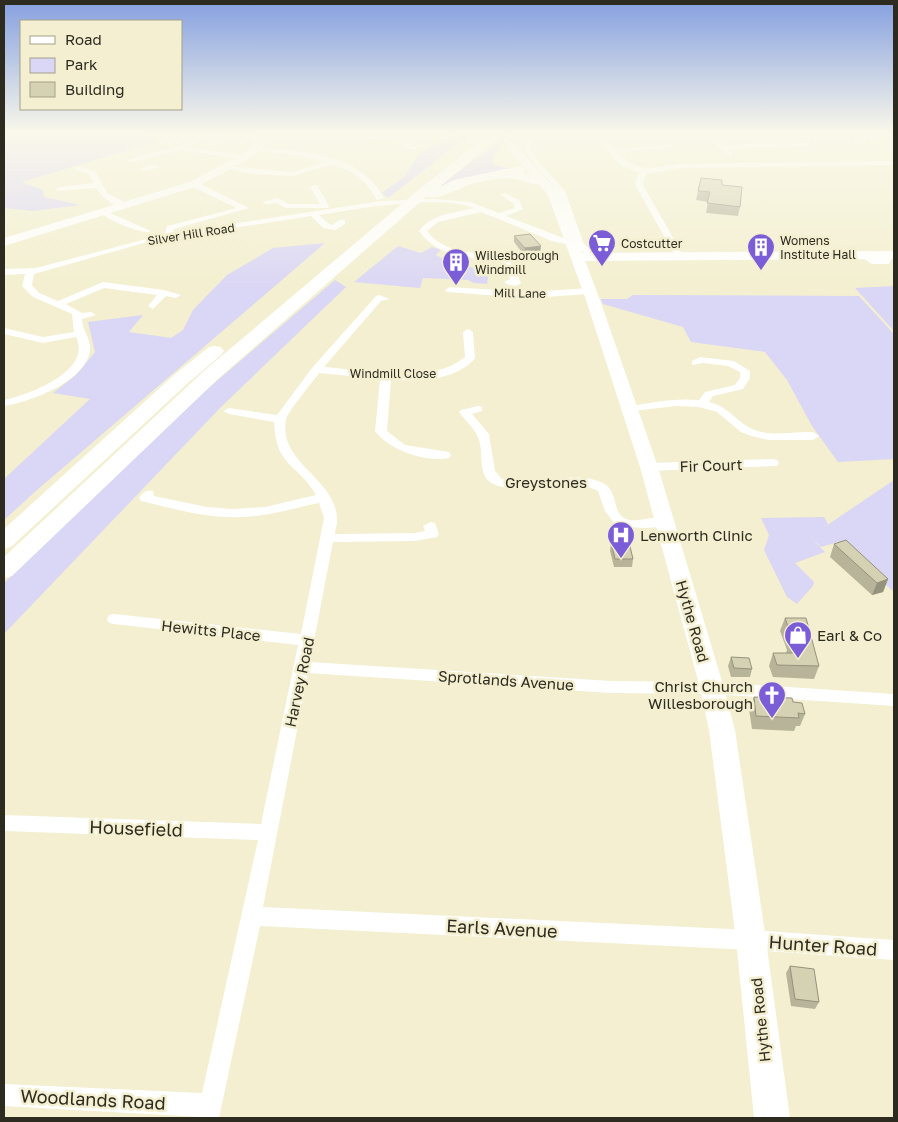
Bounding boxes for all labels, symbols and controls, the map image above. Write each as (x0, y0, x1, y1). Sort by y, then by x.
legend (20, 20, 182, 110)
text: Road (65, 30, 102, 48)
text: Park (65, 55, 98, 73)
text: Building (65, 80, 125, 98)
street label: Silver Hill Road (146, 220, 236, 248)
supermarket icon: Costcutter (587, 228, 617, 267)
building icon: Womens Institute Hall (746, 232, 776, 271)
place label: Womens Institute Hall (780, 233, 856, 262)
place label: Costcutter (621, 236, 683, 251)
building icon: Willesborough Windmill (441, 247, 471, 286)
place label: Willesborough Windmill (475, 248, 559, 277)
street label: Mill Lane (494, 285, 546, 301)
street label: Windmill Close (350, 366, 436, 381)
street label: Fir Court (679, 455, 743, 475)
street label: Greystones (505, 473, 587, 491)
hospital icon: Lenworth Clinic (606, 520, 636, 559)
place label: Lenworth Clinic (640, 526, 753, 544)
street label: Hythe Road (673, 578, 713, 664)
street label: Hewitts Place (161, 616, 262, 644)
shop icon: Earl & Co (783, 620, 813, 659)
place label: Earl & Co (817, 626, 882, 644)
street label: Harvey Road (281, 635, 317, 729)
street label: Sprotlands Avenue (438, 666, 575, 694)
place label: Christ Church Willesborough (648, 677, 753, 712)
church icon: Christ Church Willesborough (757, 680, 787, 719)
street label: Housefield (89, 815, 183, 841)
street label: Earls Avenue (446, 914, 558, 942)
street label: Hunter Road (768, 930, 878, 960)
street label: Hythe Road (747, 977, 773, 1063)
street label: Woodlands Road (20, 1084, 166, 1114)

